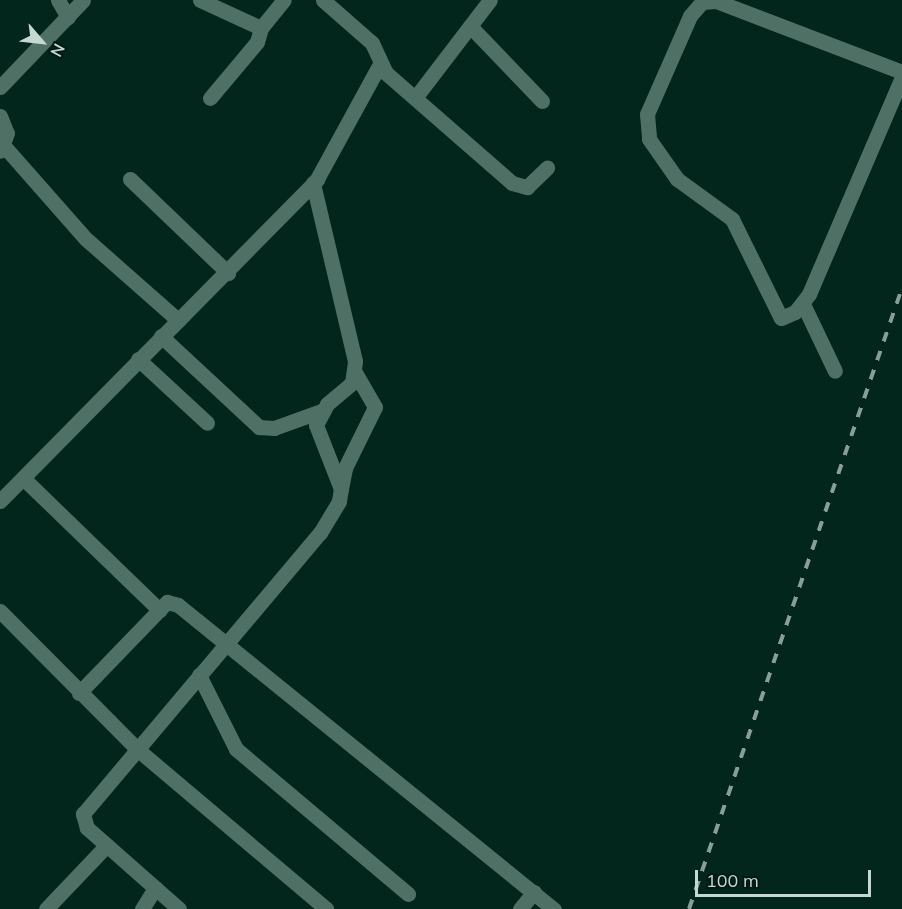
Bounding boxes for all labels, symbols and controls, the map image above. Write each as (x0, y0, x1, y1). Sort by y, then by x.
north arrow (12, 12, 72, 72)
text: N (46, 40, 70, 60)
scale bar (698, 858, 874, 896)
text: 100 m (706, 869, 759, 892)

